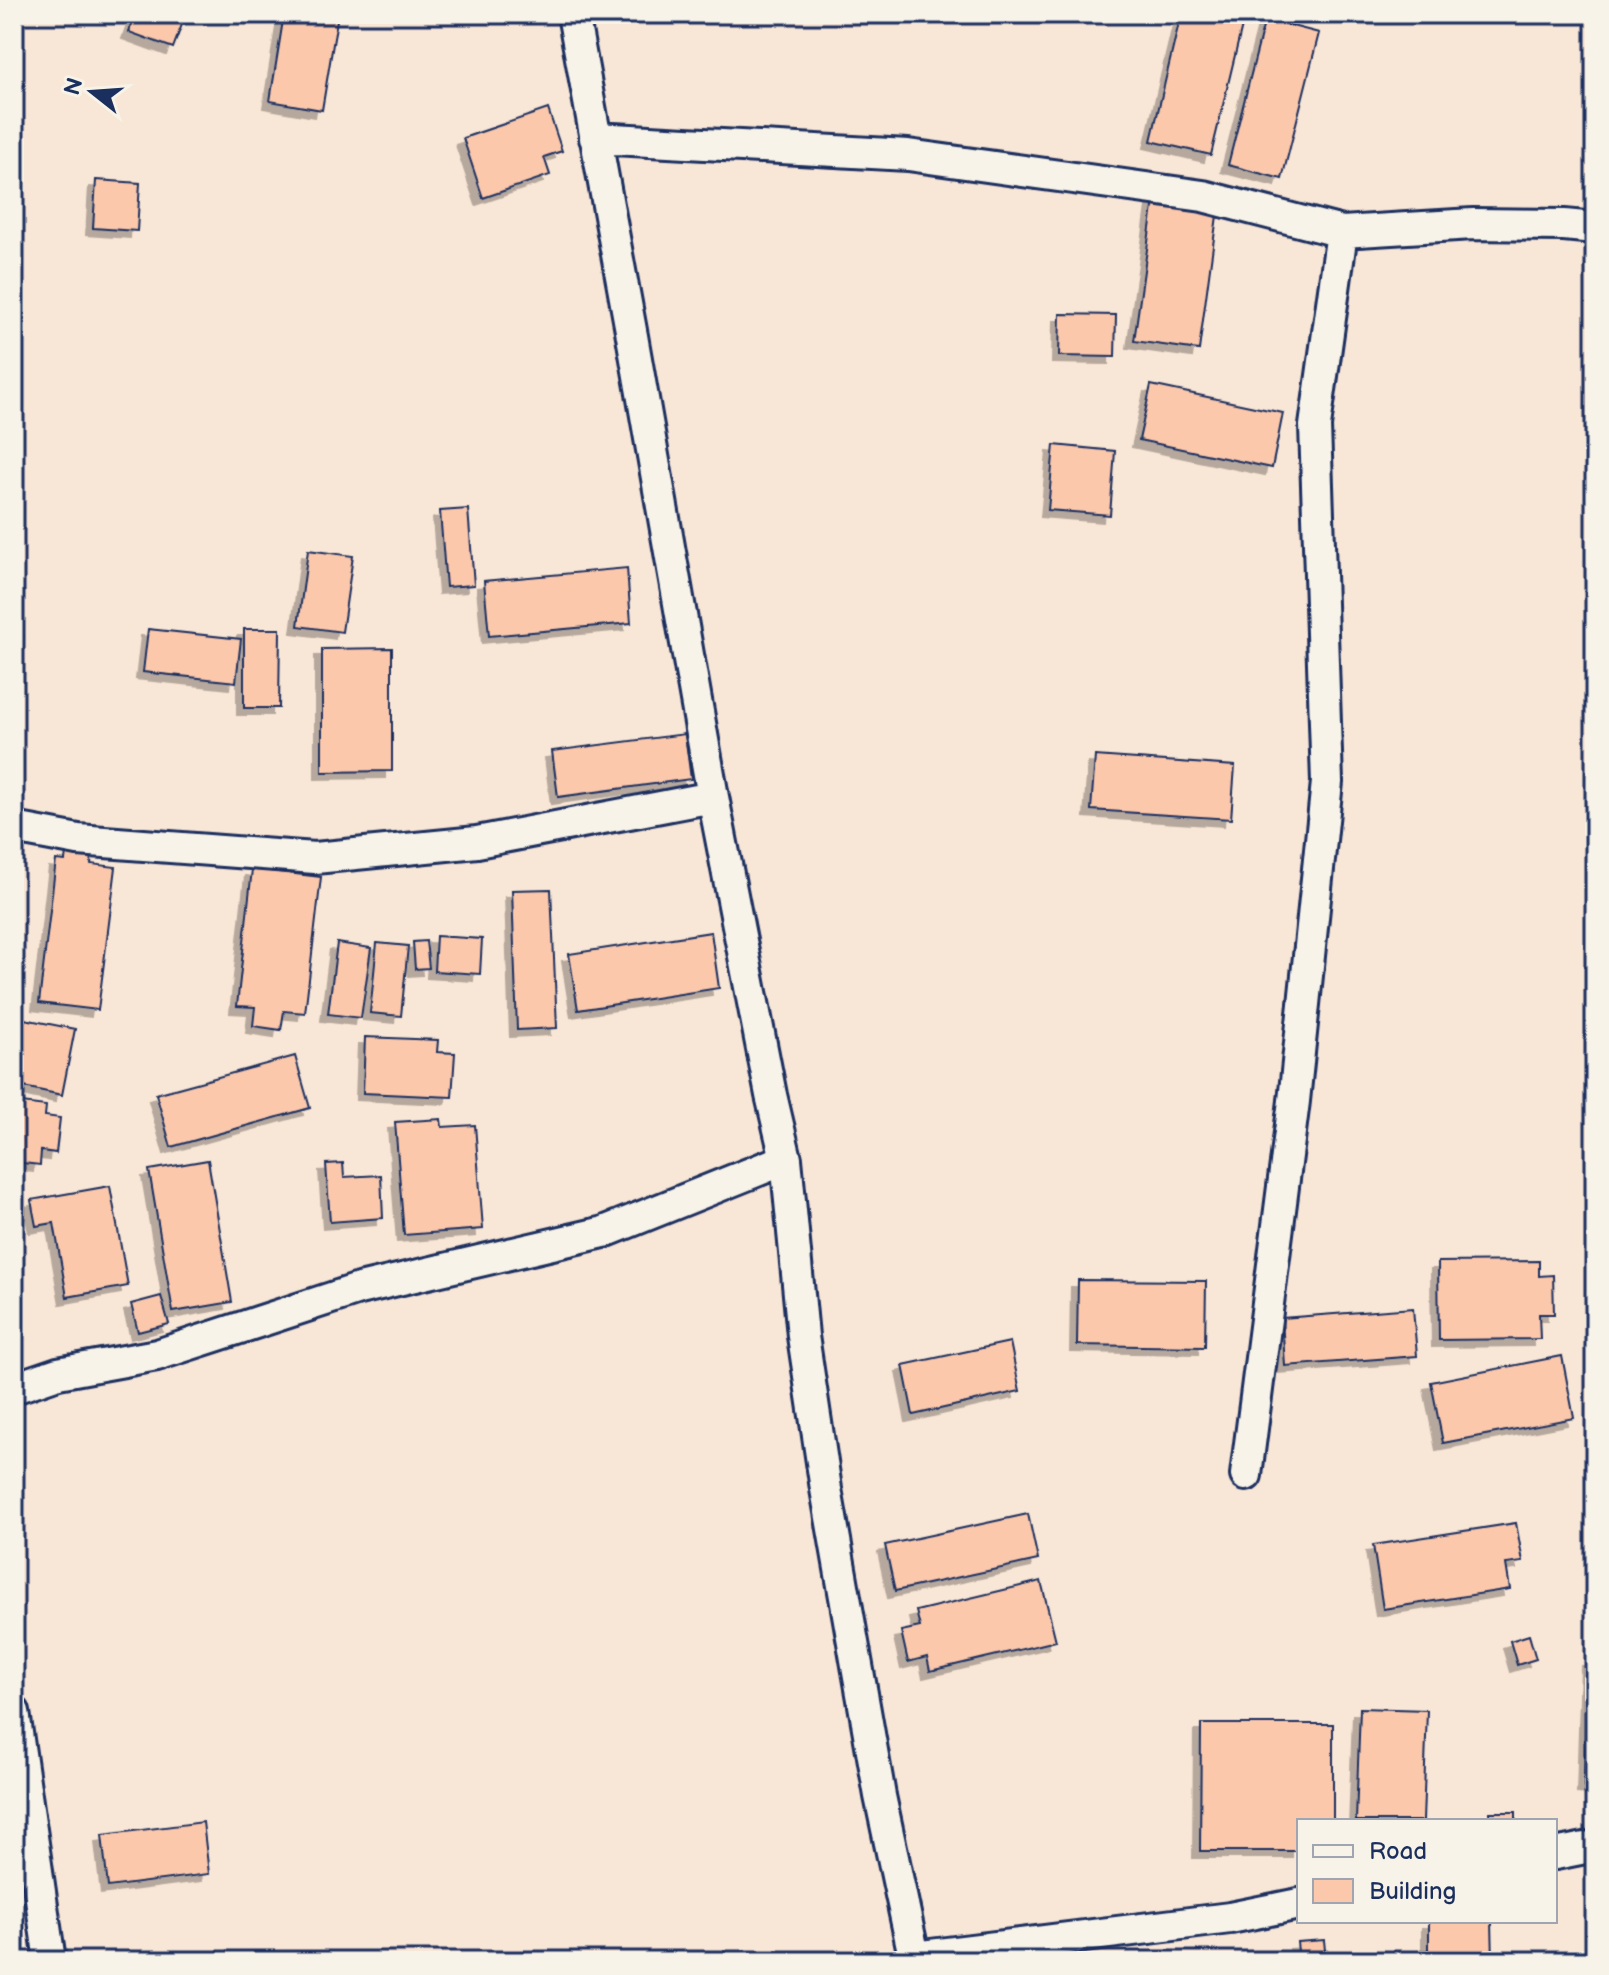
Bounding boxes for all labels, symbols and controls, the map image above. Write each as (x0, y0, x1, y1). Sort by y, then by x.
north arrow (52, 52, 132, 132)
text: N (59, 75, 90, 98)
legend (1297, 1819, 1557, 1923)
text: Road (1369, 1837, 1427, 1866)
text: Building (1369, 1877, 1456, 1906)

